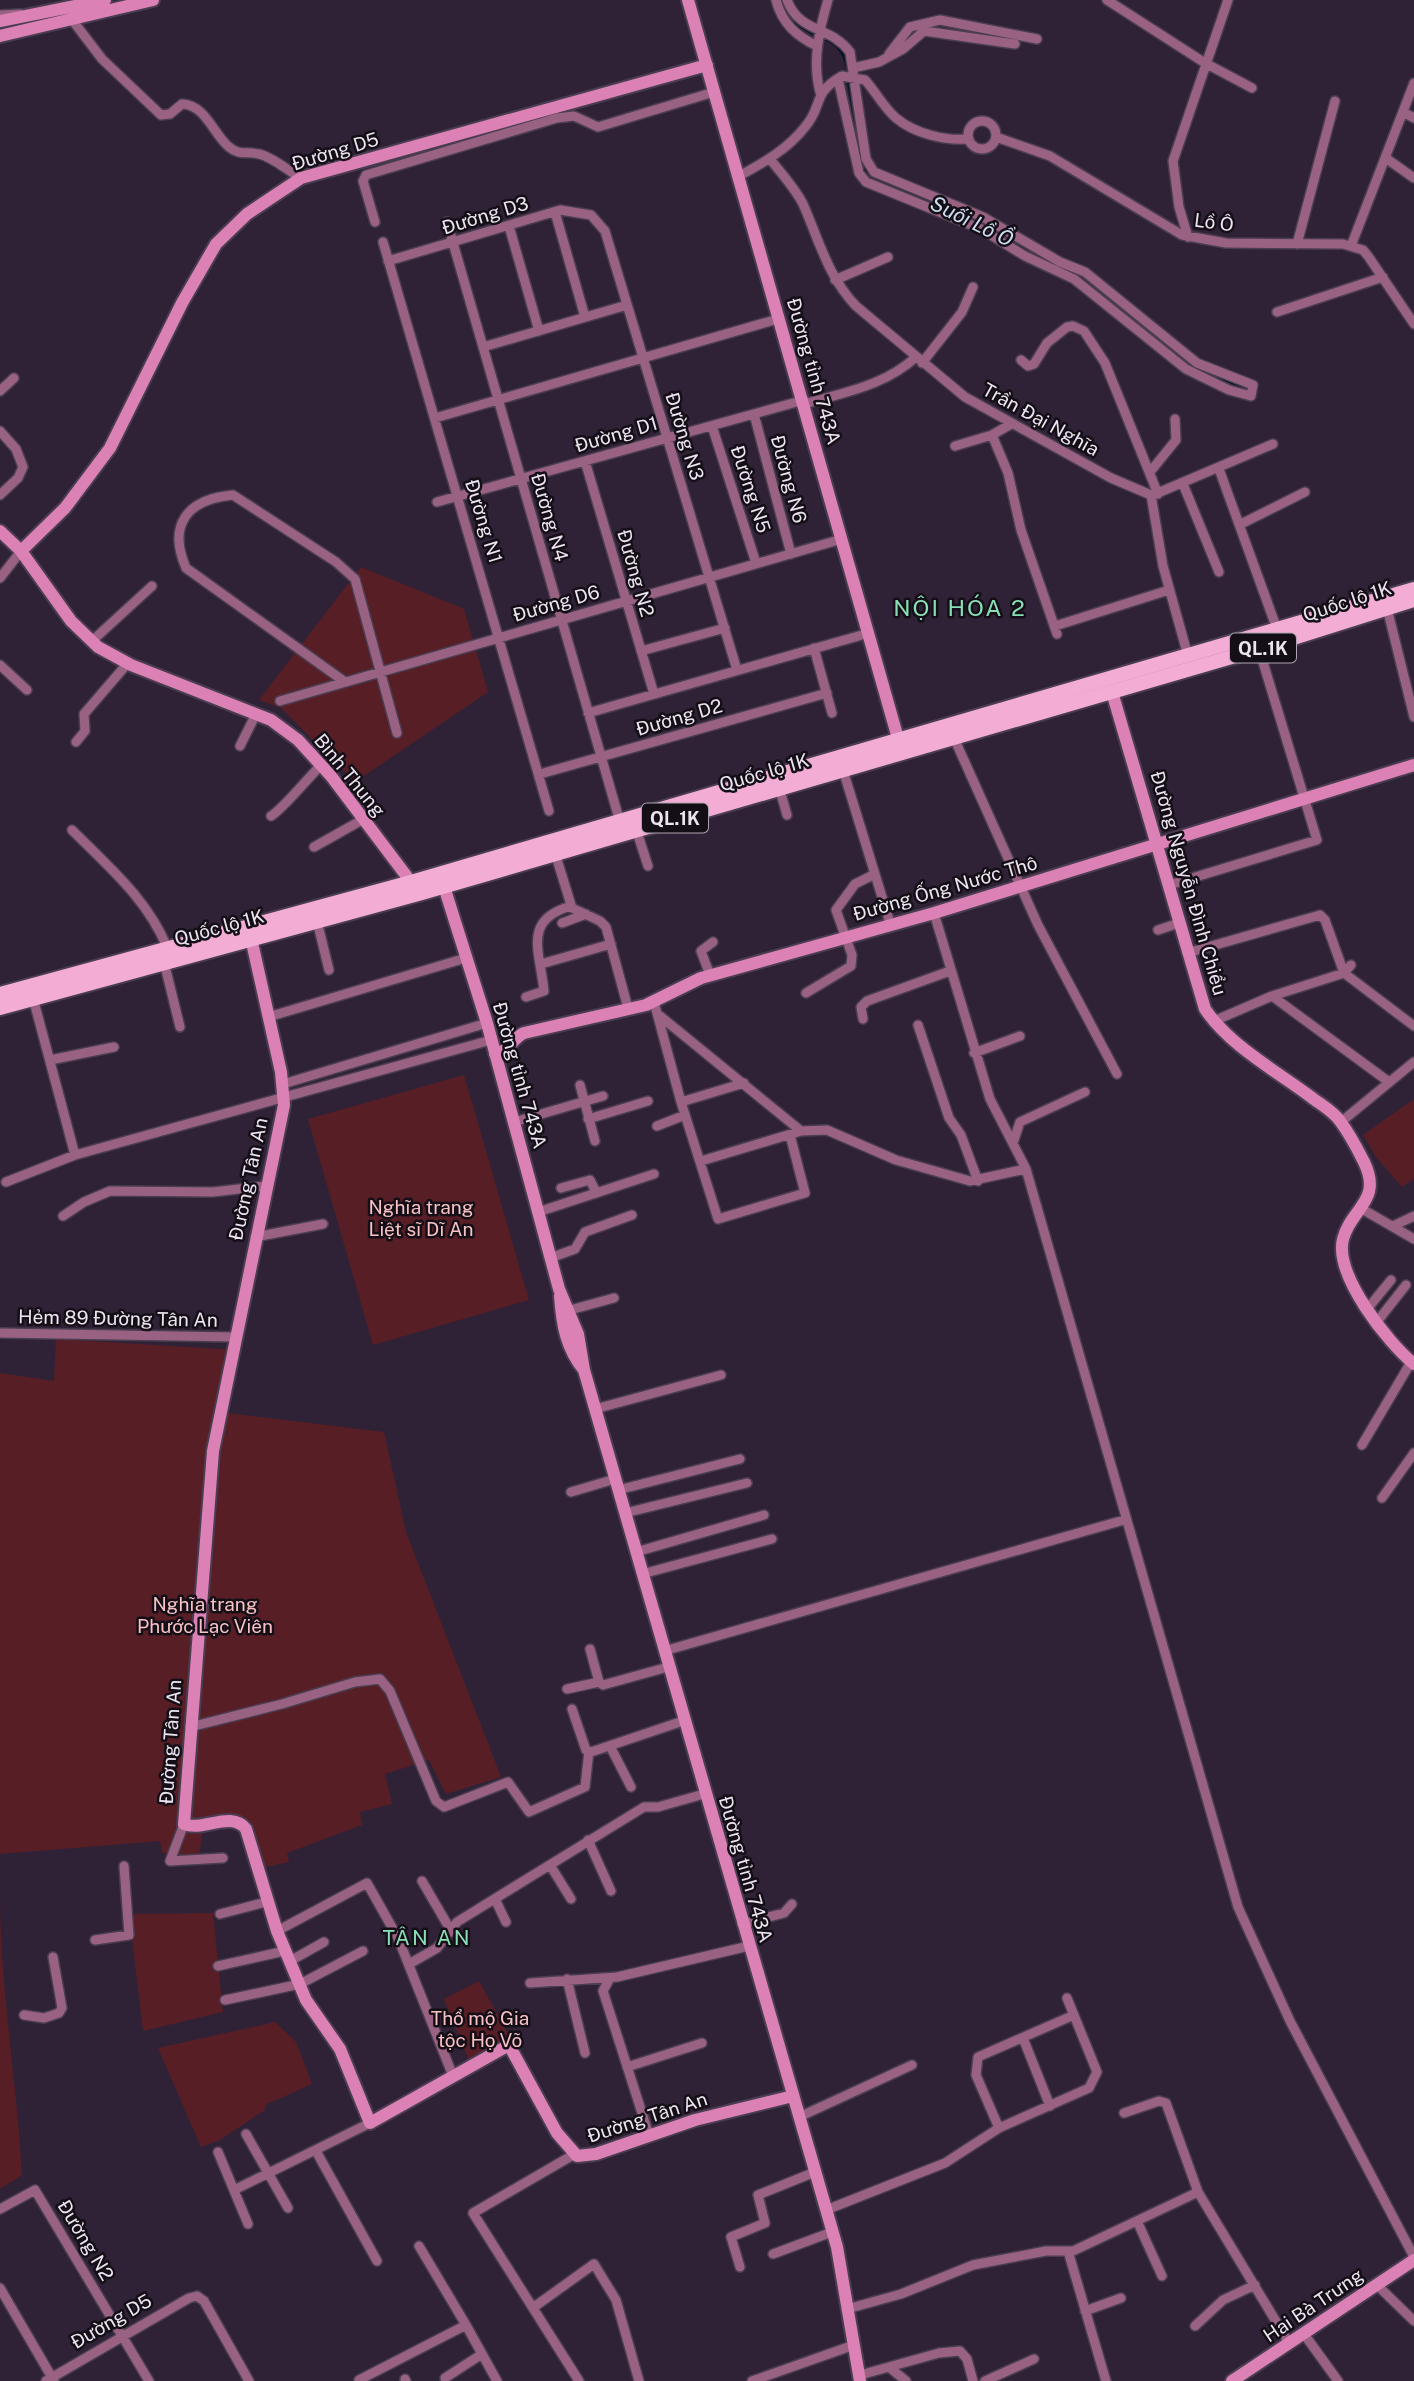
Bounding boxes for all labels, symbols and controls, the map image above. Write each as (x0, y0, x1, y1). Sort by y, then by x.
street label: Đường D5 (289, 127, 381, 175)
water label: Suối Lồ Ồ (926, 189, 1018, 252)
street label: Đường D3 (439, 191, 531, 239)
street label: Lồ Ô (1193, 209, 1235, 235)
street label: Đường tỉnh 743A (783, 295, 845, 447)
street label: Trần Đại Nghĩa (979, 378, 1103, 460)
street label: Đường N3 (661, 389, 709, 483)
street label: Đường D1 (572, 412, 660, 456)
street label: Đường N6 (767, 432, 811, 526)
street label: Đường N5 (727, 442, 775, 536)
street label: Đường N4 (527, 470, 573, 564)
street label: Đường N1 (461, 477, 507, 565)
street label: Đường N2 (613, 527, 659, 619)
street label: Quốc lộ 1K (1300, 576, 1394, 626)
street label: Đường D6 (510, 580, 602, 626)
district label: NỘI HÓA 2 (893, 594, 1027, 621)
road number: QL.1K (1230, 634, 1296, 662)
street label: Đường D2 (633, 694, 725, 740)
street label: Bình Thung (310, 729, 390, 821)
street label: Quốc lộ 1K (717, 749, 811, 795)
street label: Đường Nguyễn Đình Chiểu (1146, 768, 1232, 998)
road number: QL.1K (642, 804, 708, 832)
street label: Đường Ống Nước Thô (850, 849, 1040, 925)
street label: Quốc lộ 1K (172, 904, 266, 950)
street label: Đường tỉnh 743A (489, 999, 551, 1151)
street label: Đường Tân An (224, 1116, 272, 1242)
park label: Nghĩa trang Liệt sĩ Dĩ An (368, 1196, 474, 1240)
street label: Hẻm 89 Đường Tân An (18, 1305, 218, 1331)
park label: Nghĩa trang Phước Lạc Viên (137, 1593, 273, 1637)
street label: Đường Tân An (155, 1679, 185, 1805)
street label: Đường tỉnh 743A (715, 1793, 777, 1945)
district label: TÂN AN (382, 1925, 472, 1950)
park label: Thổ mộ Gia tộc Họ Võ (431, 2007, 529, 2051)
street label: Đường Tân An (584, 2087, 710, 2147)
street label: Đường N2 (53, 2196, 119, 2284)
street label: Hai Bà Trưng (1259, 2264, 1367, 2346)
street label: Đường D5 (67, 2289, 155, 2353)

